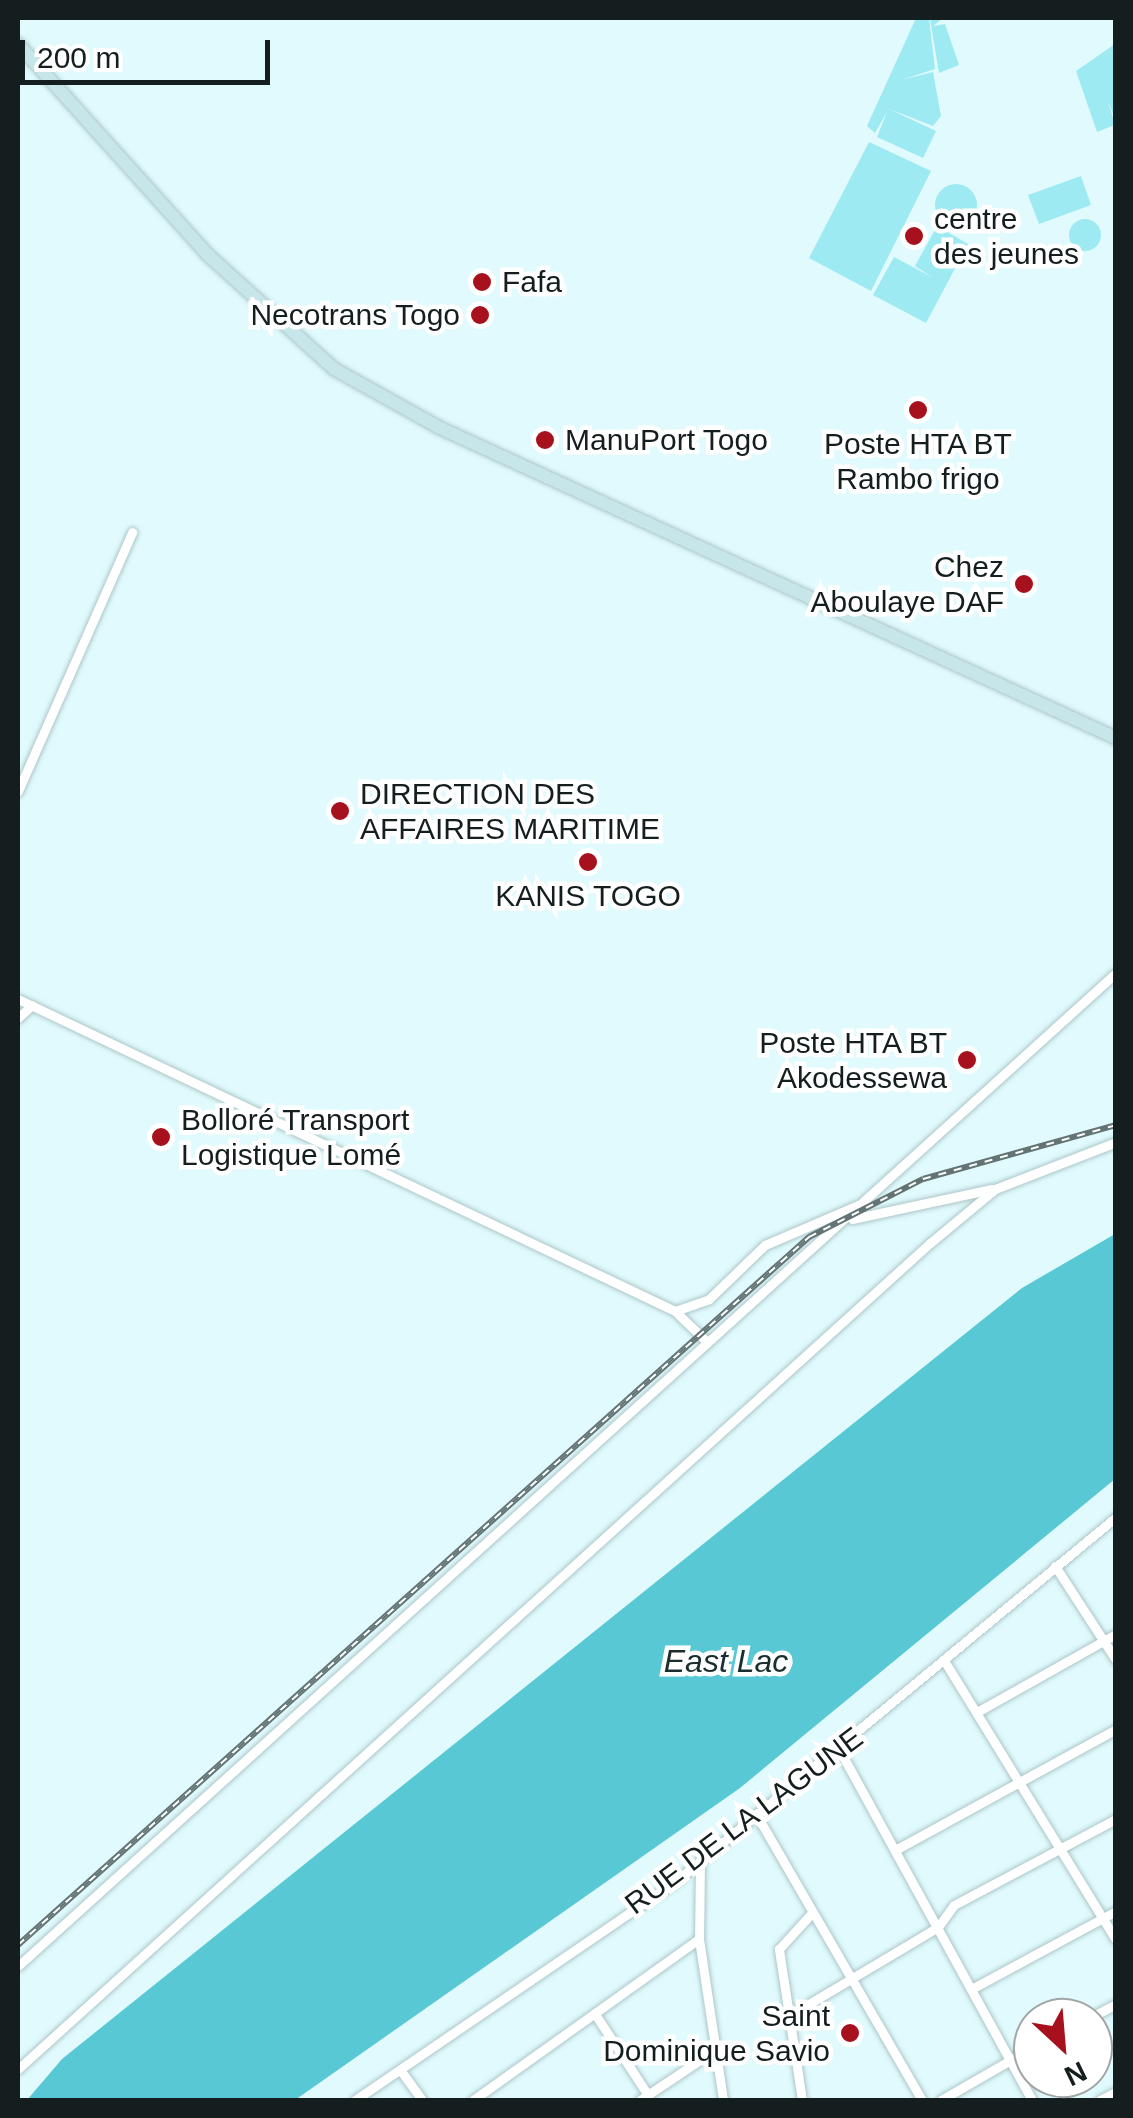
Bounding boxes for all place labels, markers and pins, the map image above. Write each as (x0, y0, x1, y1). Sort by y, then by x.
place label: centre des jeunes (934, 201, 1079, 272)
marker: centre des jeunes (903, 225, 925, 247)
place label: Fafa (502, 264, 562, 300)
marker: Fafa (471, 271, 493, 293)
place label: Necotrans Togo (250, 297, 460, 333)
marker: Necotrans Togo (469, 304, 491, 326)
marker: Poste HTA BT Rambo frigo (907, 399, 929, 421)
place label: ManuPort Togo (565, 422, 768, 458)
place label: Poste HTA BT Rambo frigo (823, 426, 1013, 496)
marker: ManuPort Togo (534, 429, 556, 451)
place label: Chez Aboulaye DAF (811, 549, 1004, 620)
marker: Chez Aboulaye DAF (1013, 573, 1035, 595)
place label: DIRECTION DES AFFAIRES MARITIME (360, 776, 660, 846)
marker: DIRECTION DES AFFAIRES MARITIME (329, 800, 351, 822)
marker: KANIS TOGO (577, 851, 599, 873)
place label: KANIS TOGO (495, 878, 681, 914)
place label: Poste HTA BT Akodessewa (758, 1025, 947, 1096)
marker: Poste HTA BT Akodessewa (956, 1049, 978, 1071)
place label: Bolloré Transport Logistique Lomé (181, 1102, 410, 1172)
marker: Bolloré Transport Logistique Lomé (150, 1126, 172, 1148)
place label: Saint Dominique Savio (603, 1998, 830, 2068)
marker: Saint Dominique Savio (839, 2022, 861, 2044)

